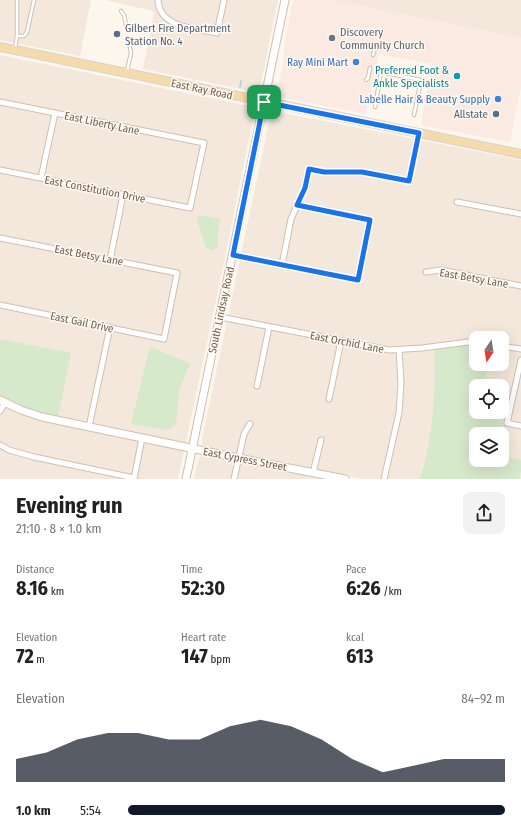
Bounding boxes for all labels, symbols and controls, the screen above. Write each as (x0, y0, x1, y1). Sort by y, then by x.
place label: Gilbert Fire Department Station No. 4 (125, 22, 231, 48)
place label: Discovery Community Church (340, 26, 425, 52)
marker: Gilbert Fire Department Station No. 4 (112, 29, 122, 39)
marker: Discovery Community Church (327, 33, 337, 43)
place label: Ray Mini Mart (287, 56, 348, 69)
marker: Ray Mini Mart (351, 57, 361, 67)
place label: Preferred Foot & Ankle Specialists (373, 64, 449, 90)
marker: Preferred Foot & Ankle Specialists (452, 71, 462, 81)
street label: East Ray Road (170, 77, 234, 102)
pin (247, 85, 281, 119)
icon: arrive (253, 91, 275, 113)
place label: Labelle Hair & Beauty Supply (359, 93, 490, 106)
marker: Labelle Hair & Beauty Supply (493, 94, 503, 104)
place label: Allstate (454, 108, 488, 121)
street label: East Liberty Lane (63, 109, 141, 138)
marker: Allstate (491, 109, 501, 119)
street label: East Constitution Drive (43, 173, 146, 206)
street label: East Betsy Lane (53, 242, 124, 269)
street label: South Lindsay Road (206, 265, 237, 355)
street label: East Betsy Lane (438, 266, 509, 291)
street label: East Gail Drive (49, 309, 115, 336)
street label: East Orchid Lane (309, 329, 385, 356)
north arrow (469, 331, 509, 371)
map controls (469, 331, 509, 467)
button: locate (469, 379, 509, 419)
button: layers (469, 427, 509, 467)
street label: East Cypress Street (202, 445, 288, 474)
text: Evening run (16, 492, 123, 519)
button: share (463, 492, 505, 534)
text: 21:10 · 8 × 1.0 km (16, 521, 102, 536)
text: Distance (16, 563, 55, 576)
text: Time (181, 563, 203, 576)
text: Pace (346, 563, 367, 576)
text: 8.16 (16, 576, 48, 600)
text: 52:30 (181, 576, 225, 600)
text: 6:26 (346, 576, 381, 600)
text: km (48, 585, 64, 598)
text: /km (381, 585, 402, 598)
text: Elevation (16, 631, 57, 644)
text: Heart rate (181, 631, 226, 644)
text: kcal (346, 631, 364, 644)
text: 72 (16, 644, 34, 668)
text: 147 (181, 644, 208, 668)
text: 613 (346, 644, 373, 668)
text: m (34, 653, 45, 666)
text: bpm (208, 653, 231, 666)
text: Elevation (16, 691, 65, 706)
text: 84–92 m (461, 691, 505, 706)
text: 1.0 km (16, 803, 51, 818)
text: 5:54 (80, 803, 101, 818)

